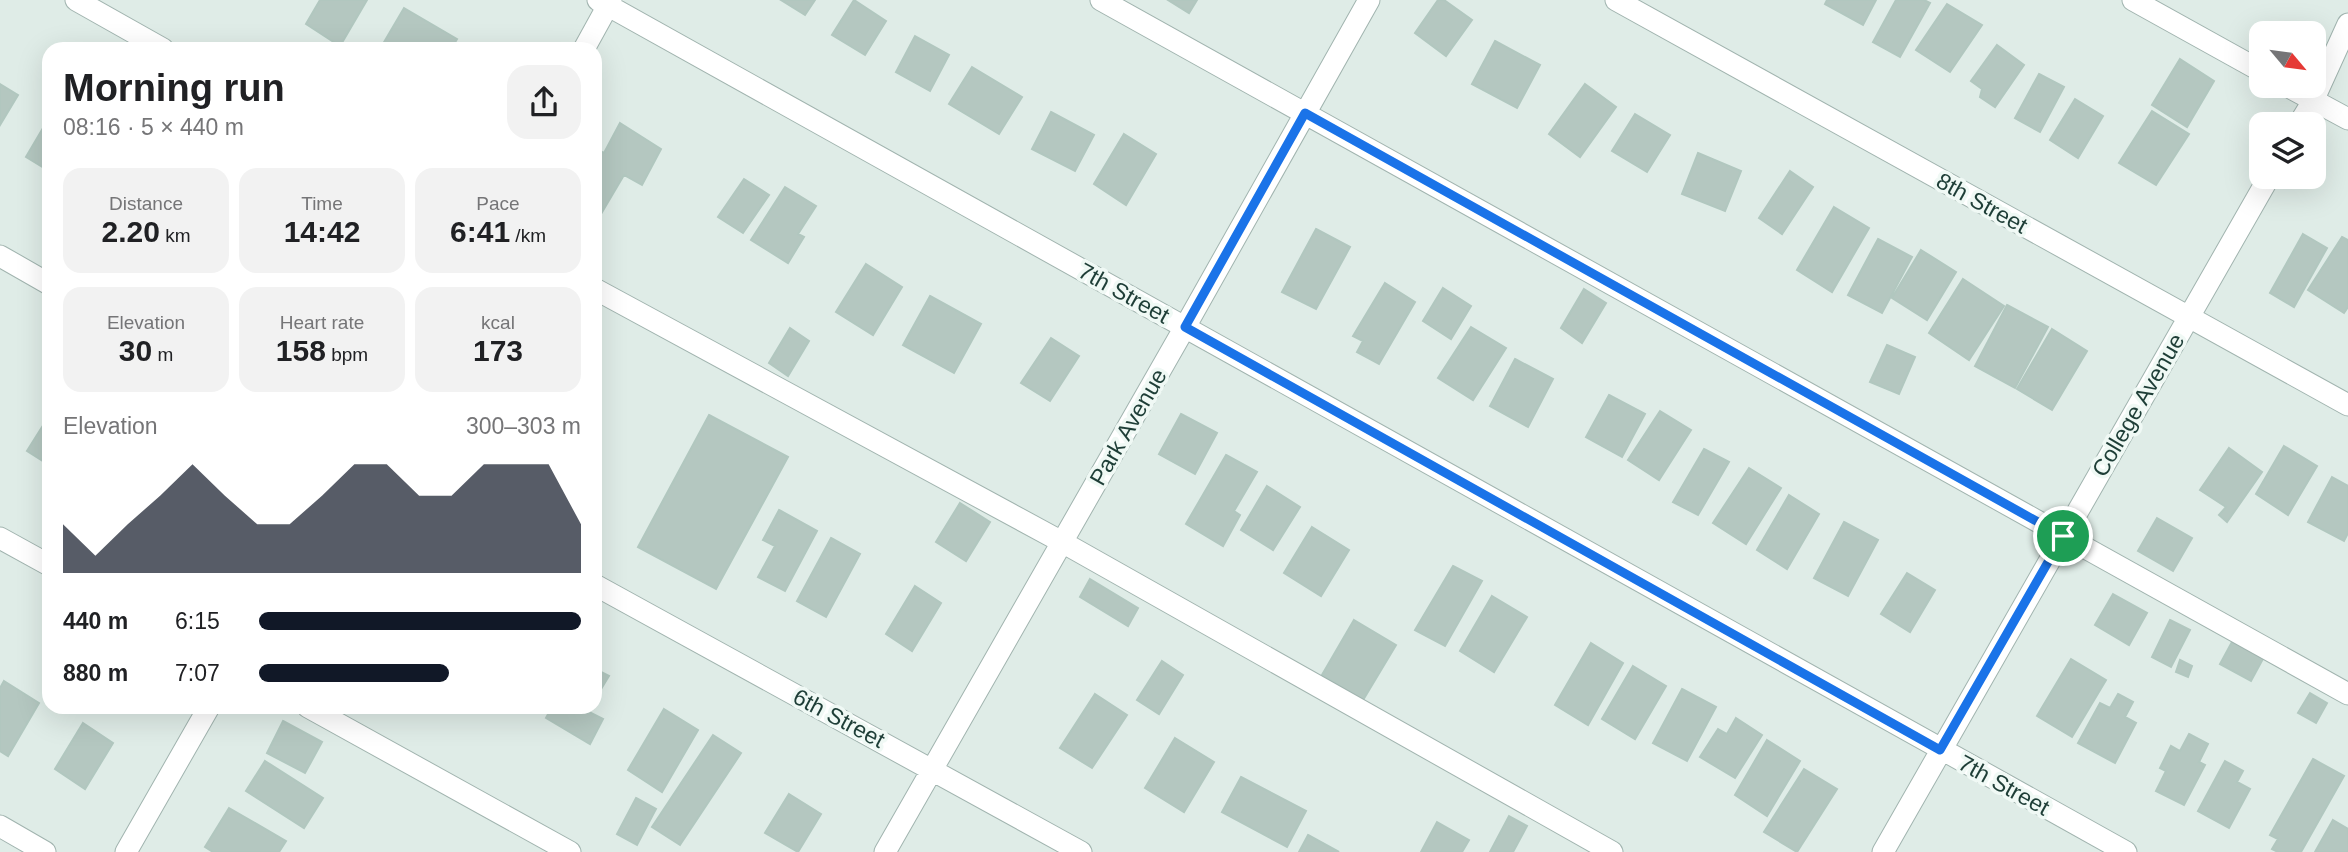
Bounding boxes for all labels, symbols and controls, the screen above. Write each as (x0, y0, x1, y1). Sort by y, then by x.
north arrow (2249, 21, 2326, 98)
map controls (2249, 21, 2326, 189)
button: share (507, 65, 581, 139)
text: Morning run (63, 67, 285, 109)
button: layers (2249, 112, 2326, 189)
text: 08:16 · 5 × 440 m (63, 114, 244, 140)
street label: 8th Street (1932, 167, 2032, 239)
text: Distance (109, 193, 183, 214)
text: Time (301, 193, 343, 214)
text: Pace (476, 193, 520, 214)
text: 2.20 (102, 215, 160, 248)
text: 14:42 (284, 215, 360, 248)
text: 6:41 (450, 215, 510, 248)
text: km (160, 225, 191, 246)
text: /km (510, 225, 546, 246)
street label: 7th Street (1074, 257, 1174, 329)
text: Elevation (107, 312, 185, 333)
text: Heart rate (280, 312, 364, 333)
text: kcal (481, 312, 515, 333)
street label: College Avenue (2087, 329, 2189, 481)
text: 30 (119, 334, 152, 367)
text: 158 (276, 334, 326, 367)
text: 173 (473, 334, 523, 367)
text: m (152, 344, 173, 365)
text: bpm (326, 344, 368, 365)
street label: Park Avenue (1084, 364, 1172, 490)
text: Elevation (63, 413, 158, 439)
text: 300–303 m (466, 413, 581, 439)
pin (2033, 506, 2093, 566)
icon: arrive (2044, 517, 2082, 555)
text: 440 m (63, 608, 128, 634)
text: 6:15 (175, 608, 220, 634)
text: 880 m (63, 660, 128, 686)
text: 7:07 (175, 660, 220, 686)
street label: 6th Street (789, 683, 890, 753)
street label: 7th Street (1954, 749, 2054, 821)

